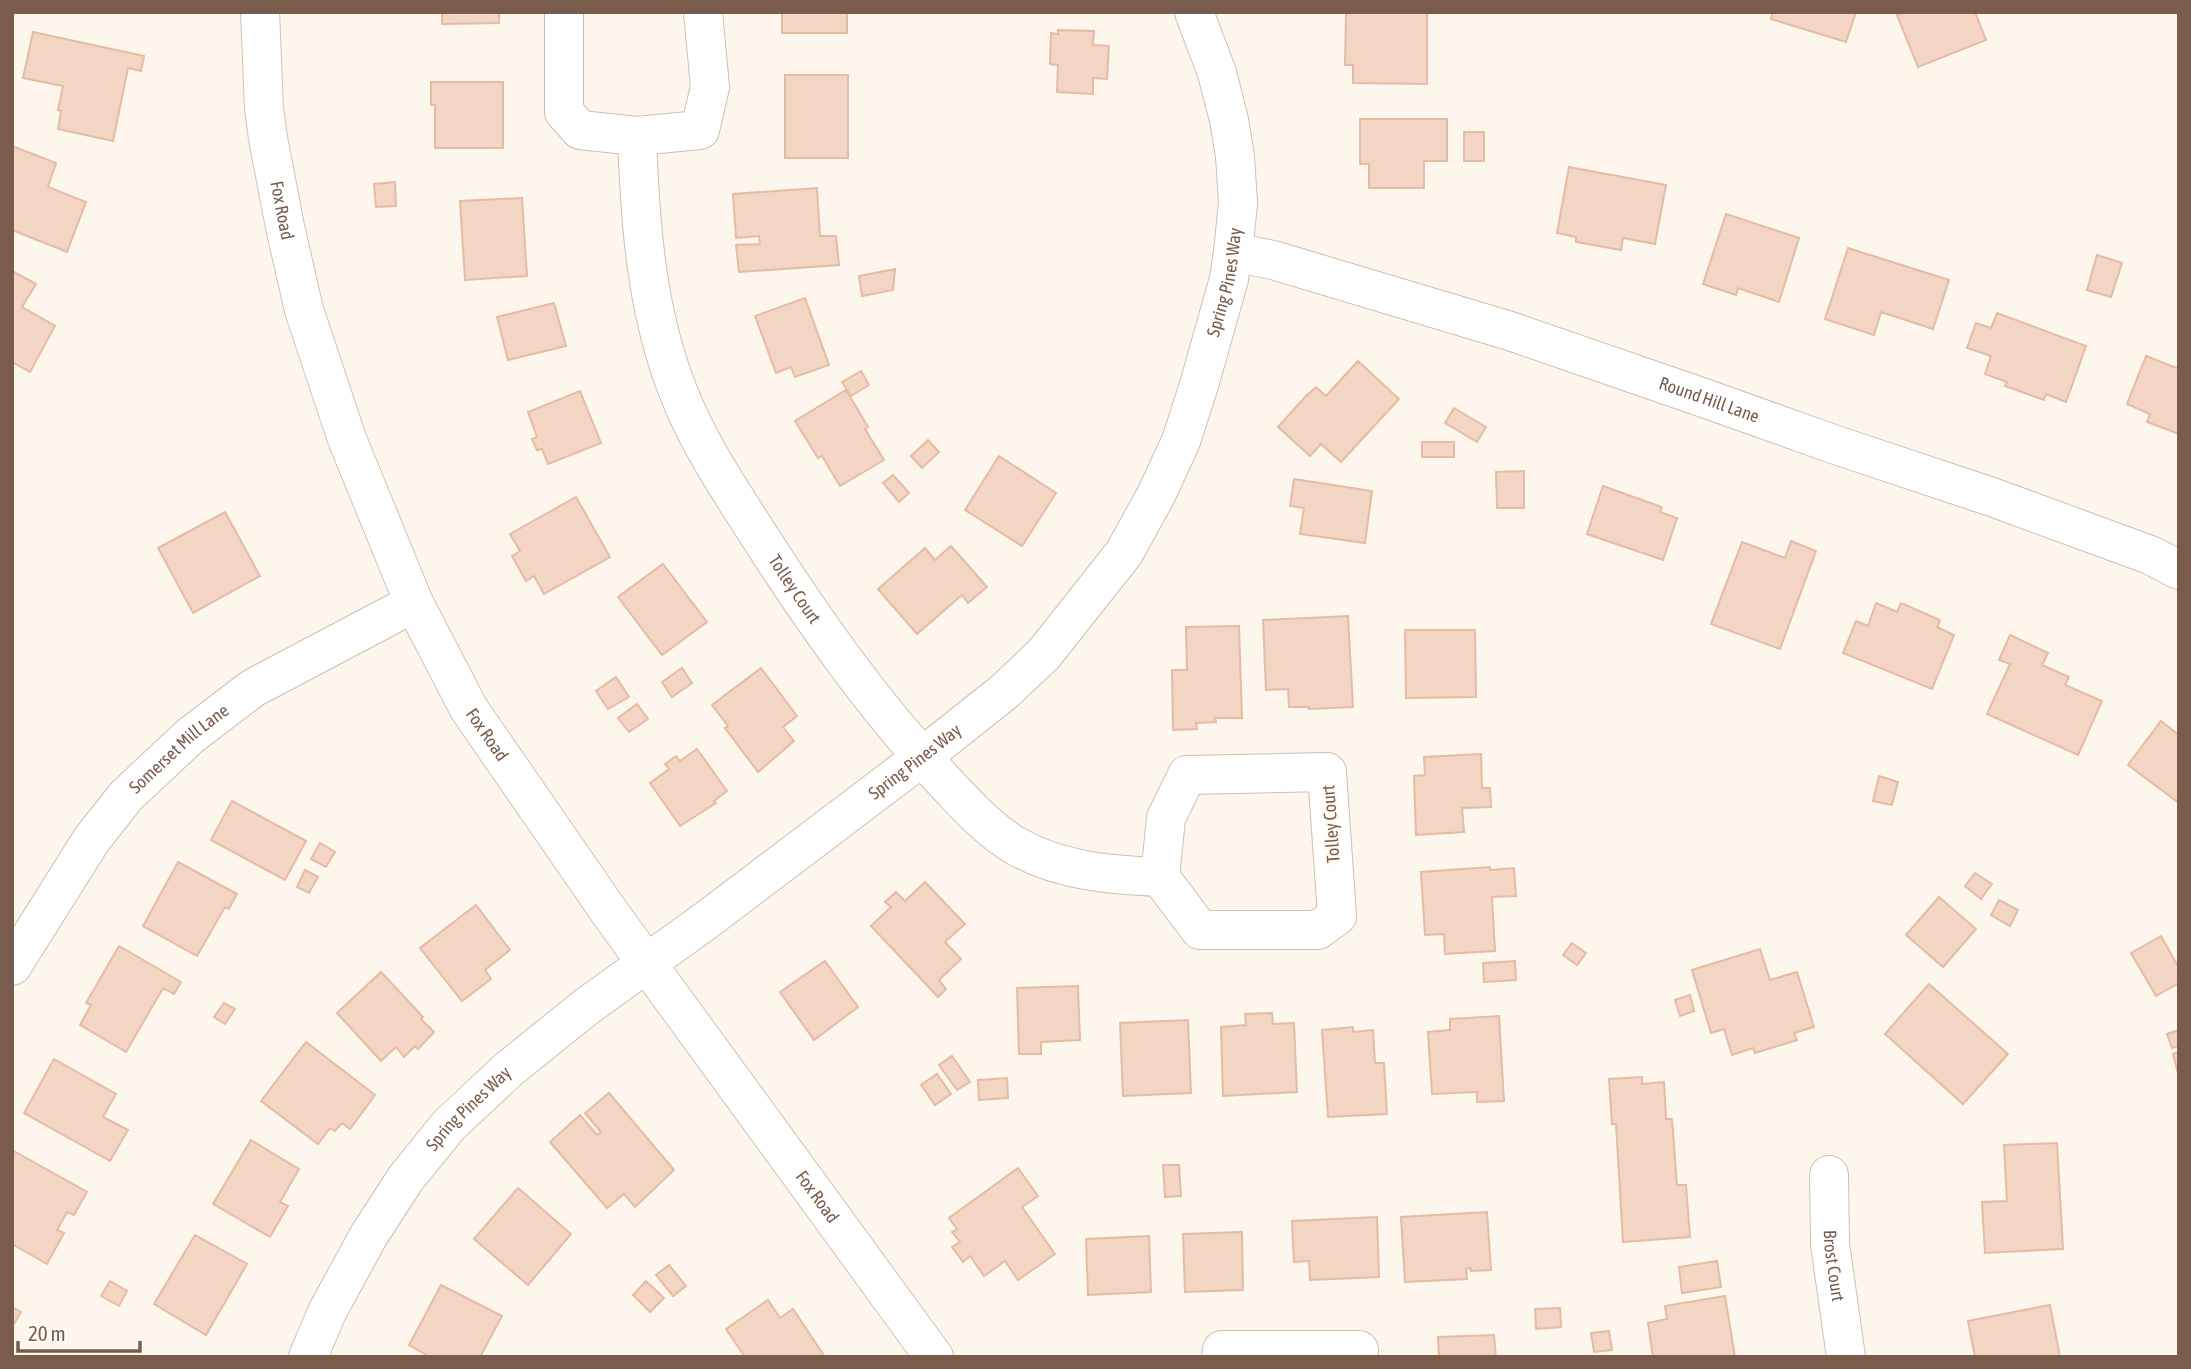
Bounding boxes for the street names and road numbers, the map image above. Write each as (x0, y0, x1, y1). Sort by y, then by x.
street label: Fox Road (266, 179, 299, 242)
street label: Spring Pines Way (1202, 227, 1245, 339)
street label: Round Hill Lane (1656, 372, 1762, 427)
street label: Tolley Court (764, 551, 825, 627)
street label: Somerset Mill Lane (125, 699, 233, 797)
street label: Fox Road (462, 704, 513, 765)
street label: Spring Pines Way (864, 719, 965, 804)
street label: Tolley Court (1317, 784, 1344, 864)
street label: Spring Pines Way (421, 1062, 515, 1155)
street label: Fox Road (792, 1166, 843, 1227)
street label: Brost Court (1820, 1230, 1849, 1303)

